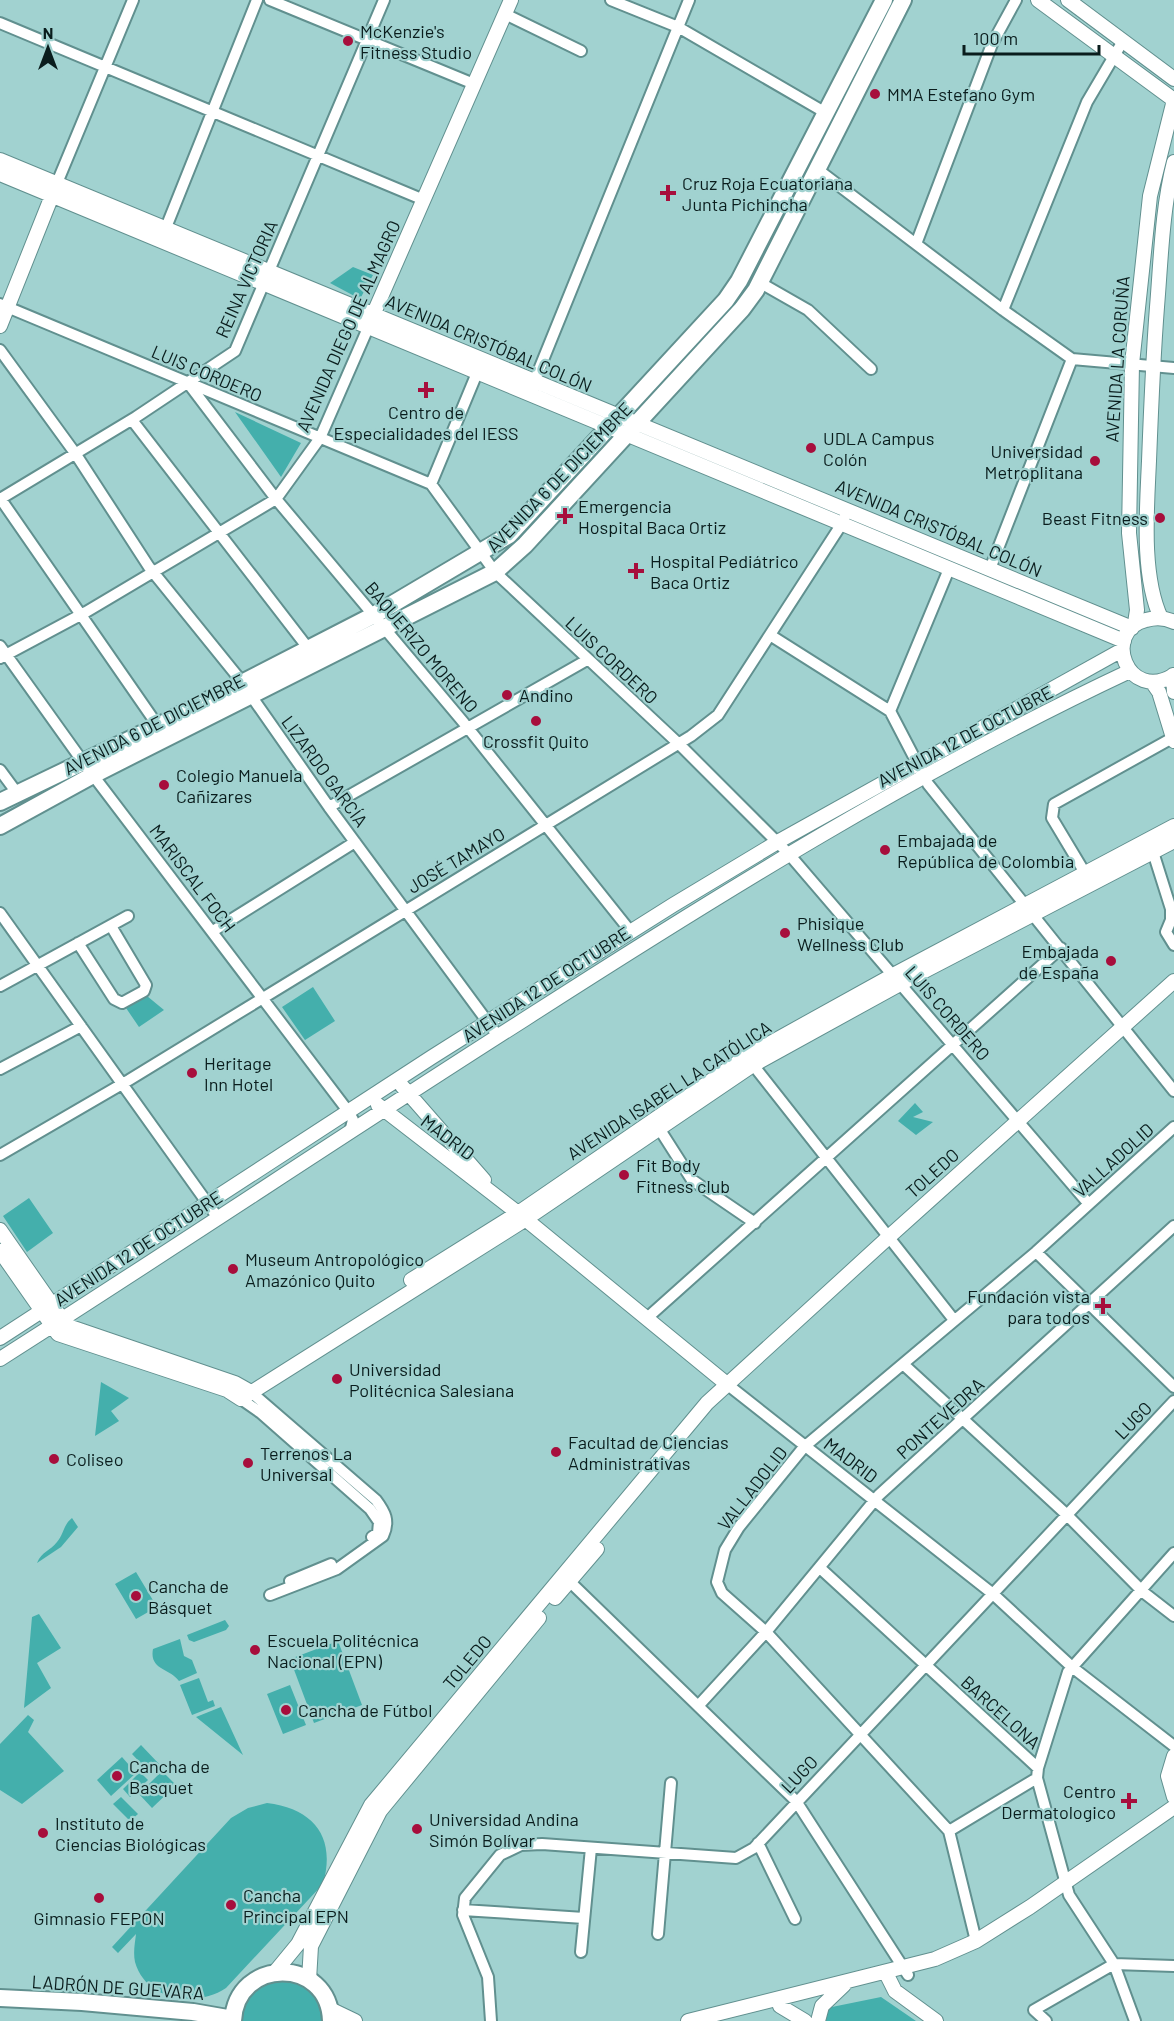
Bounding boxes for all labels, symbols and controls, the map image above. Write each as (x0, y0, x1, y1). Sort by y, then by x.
north arrow (18, 18, 78, 78)
scale bar (964, 18, 1099, 56)
place label: McKenzie's Fitness Studio (360, 20, 472, 63)
text: N (43, 23, 53, 42)
text: 100 m (973, 27, 1018, 49)
marker: McKenzie's Fitness Studio (341, 34, 355, 48)
place label: MMA Estefano Gym (887, 83, 1035, 105)
marker: MMA Estefano Gym (868, 87, 882, 101)
place label: Cruz Roja Ecuatoriana Junta Pichincha (682, 172, 853, 215)
marker: Cruz Roja Ecuatoriana Junta Pichincha (659, 184, 677, 202)
street label: REINA VICTORIA (210, 217, 282, 341)
street label: AVENIDA DIEGO DE ALMAGRO (291, 217, 405, 435)
street label: AVENIDA LA CORUÑA (1100, 275, 1134, 443)
street label: AVENIDA CRISTÓBAL COLÓN (383, 290, 595, 396)
street label: LUIS CORDERO (148, 340, 266, 406)
marker: Centro de Especialidades del IESS (417, 381, 435, 399)
street label: AVENIDA 6 DE DICIEMBRE (482, 397, 636, 557)
place label: Centro de Especialidades del IESS (333, 401, 519, 444)
place label: UDLA Campus Colón (823, 427, 934, 470)
place label: Universidad Metroplitana (985, 440, 1083, 483)
marker: UDLA Campus Colón (804, 441, 818, 455)
marker: Universidad Metroplitana (1088, 454, 1102, 468)
street label: AVENIDA CRISTÓBAL COLÓN (833, 475, 1045, 581)
place label: Emergencia Hospital Baca Ortiz (578, 495, 726, 538)
marker: Emergencia Hospital Baca Ortiz (556, 507, 574, 525)
place label: Beast Fitness (1042, 507, 1148, 529)
marker: Beast Fitness (1153, 511, 1167, 525)
place label: Hospital Pediátrico Baca Ortiz (650, 550, 799, 593)
marker: Hospital Pediátrico Baca Ortiz (627, 562, 645, 580)
street label: BAQUERIZO MORENO (361, 577, 483, 717)
street label: LUIS CORDERO (561, 612, 663, 708)
street label: AVENIDA 6 DE DICIEMBRE (60, 669, 248, 779)
street label: AVENIDA 12 DE OCTUBRE (873, 680, 1057, 792)
place label: Andino (519, 684, 573, 706)
marker: Andino (500, 688, 514, 702)
street label: LIZARDO GARCÍA (277, 711, 373, 831)
marker: Crossfit Quito (529, 714, 543, 728)
place label: Crossfit Quito (483, 730, 589, 752)
place label: Colegio Manuela Cañizares (176, 764, 302, 807)
marker: Colegio Manuela Cañizares (157, 778, 171, 792)
street label: MARISCAL FOCH (145, 820, 241, 936)
street label: JOSÉ TAMAYO (403, 822, 509, 898)
place label: Embajada de República de Colombia (897, 829, 1074, 872)
marker: Embajada de República de Colombia (878, 843, 892, 857)
place label: Phisique Wellness Club (797, 912, 904, 955)
street label: AVENIDA 12 DE OCTUBRE (458, 922, 634, 1046)
marker: Phisique Wellness Club (778, 926, 792, 940)
place label: Embajada de España (1018, 940, 1099, 983)
marker: Embajada de España (1104, 954, 1118, 968)
street label: LUIS CORDERO (901, 961, 995, 1065)
street label: AVENIDA ISABEL LA CATÓLICA (563, 1016, 775, 1164)
place label: Heritage Inn Hotel (204, 1052, 273, 1095)
marker: Heritage Inn Hotel (185, 1066, 199, 1080)
street label: MADRID (417, 1110, 479, 1164)
street label: VALLADOLID (1068, 1118, 1158, 1202)
street label: TOLEDO (901, 1143, 963, 1203)
place label: Fit Body Fitness club (636, 1154, 730, 1197)
marker: Fit Body Fitness club (617, 1168, 631, 1182)
street label: AVENIDA 12 DE OCTUBRE (50, 1186, 226, 1310)
place label: Museum Antropológico Amazónico Quito (245, 1248, 424, 1291)
marker: Museum Antropológico Amazónico Quito (226, 1262, 240, 1276)
place label: Fundación vista para todos (967, 1285, 1090, 1328)
marker: Fundación vista para todos (1094, 1297, 1112, 1315)
place label: Universidad Politécnica Salesiana (349, 1358, 514, 1401)
marker: Universidad Politécnica Salesiana (330, 1372, 344, 1386)
street label: PONTEVEDRA (892, 1373, 988, 1463)
street label: LUGO (1110, 1397, 1156, 1443)
place label: Facultad de Ciencias Administrativas (568, 1431, 729, 1474)
street label: MADRID (820, 1433, 882, 1487)
place label: Terrenos La Universal (260, 1442, 352, 1485)
street label: VALLADOLID (712, 1442, 792, 1534)
marker: Facultad de Ciencias Administrativas (549, 1445, 563, 1459)
place label: Coliseo (66, 1448, 124, 1470)
marker: Coliseo (47, 1452, 61, 1466)
marker: Terrenos La Universal (241, 1456, 255, 1470)
place label: Cancha de Básquet (148, 1575, 229, 1618)
marker: Cancha de Básquet (129, 1589, 143, 1603)
place label: Escuela Politécnica Nacional (EPN) (267, 1629, 419, 1672)
street label: TOLEDO (438, 1630, 496, 1694)
marker: Escuela Politécnica Nacional (EPN) (248, 1643, 262, 1657)
street label: BARCELONA (957, 1671, 1045, 1753)
place label: Cancha de Fútbol (298, 1699, 432, 1721)
marker: Cancha de Fútbol (279, 1703, 293, 1717)
street label: LUGO (776, 1750, 822, 1798)
place label: Cancha de Basquet (129, 1755, 210, 1798)
marker: Cancha de Basquet (110, 1769, 124, 1783)
place label: Centro Dermatologico (1001, 1780, 1116, 1823)
marker: Centro Dermatologico (1120, 1792, 1138, 1810)
place label: Universidad Andina Simón Bolívar (429, 1808, 579, 1851)
place label: Instituto de Ciencias Biológicas (55, 1812, 206, 1855)
marker: Universidad Andina Simón Bolívar (410, 1822, 424, 1836)
marker: Instituto de Ciencias Biológicas (36, 1826, 50, 1840)
place label: Cancha Principal EPN (243, 1884, 349, 1927)
marker: Gimnasio FEPON (92, 1891, 106, 1905)
marker: Cancha Principal EPN (224, 1898, 238, 1912)
place label: Gimnasio FEPON (33, 1907, 165, 1929)
street label: LADRÓN DE GUEVARA (31, 1970, 205, 2004)

